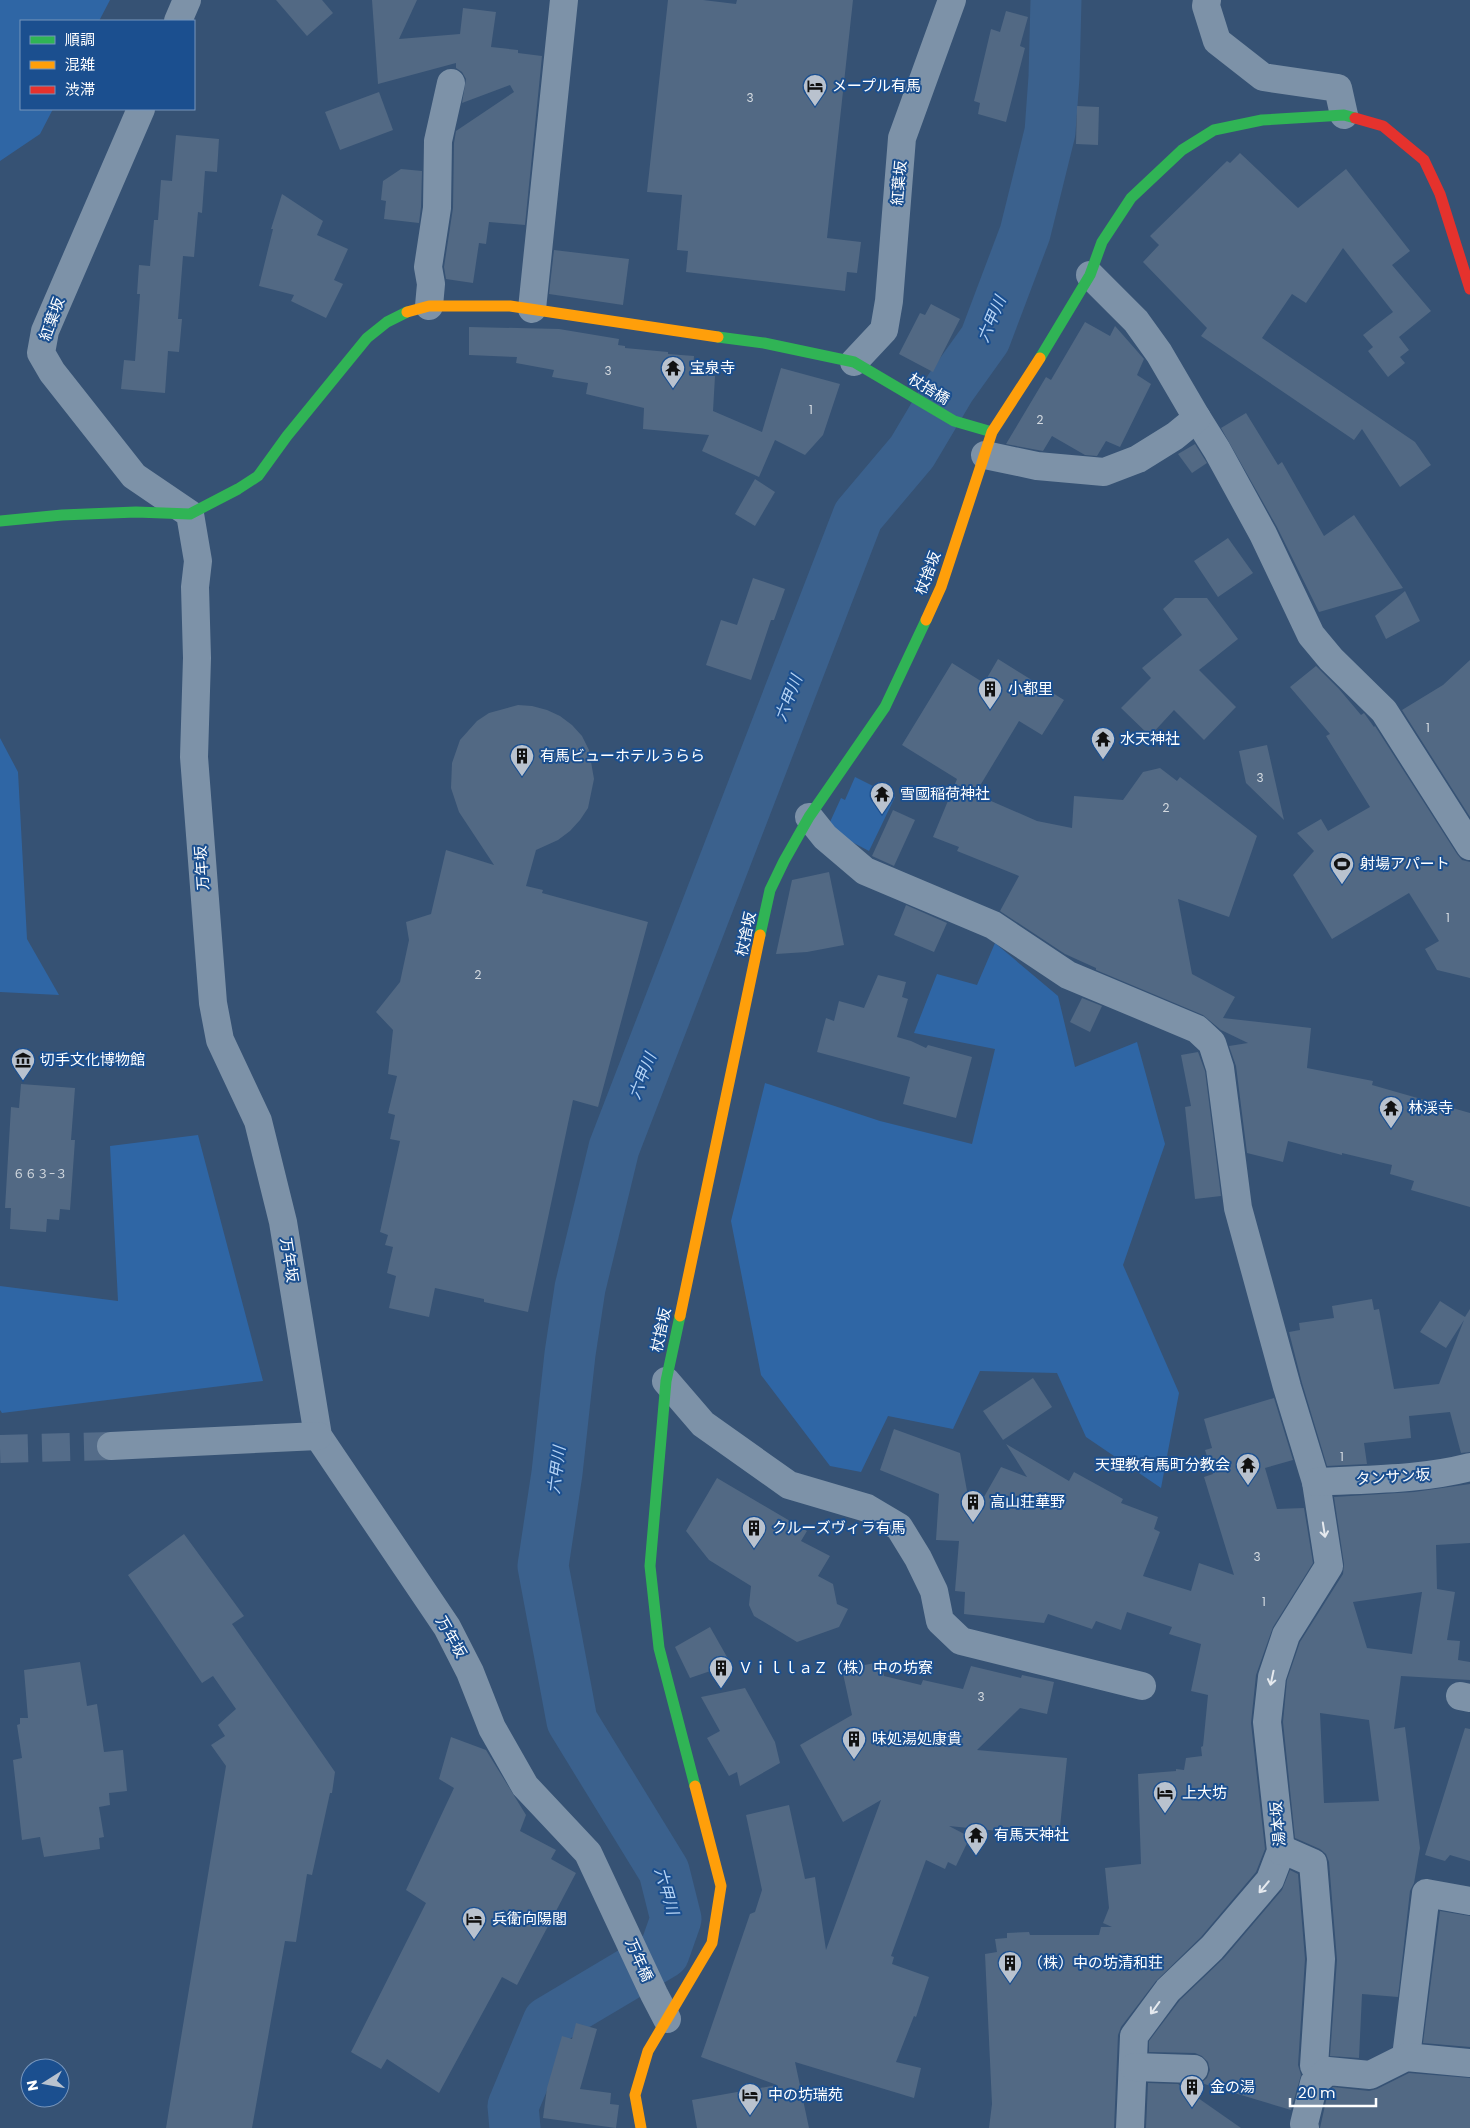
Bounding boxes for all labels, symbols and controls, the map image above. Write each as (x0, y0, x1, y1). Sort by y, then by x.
legend (20, 20, 195, 110)
text: 順調 (65, 29, 95, 50)
text: 混雑 (65, 54, 95, 75)
hotel icon: メープル有馬 (802, 73, 828, 107)
place label: メープル有馬 (832, 75, 921, 96)
text: 渋滞 (65, 79, 95, 100)
house number: 3 (746, 89, 754, 106)
street label: 紅葉坂 (886, 160, 911, 206)
water label: 六甲川 (971, 291, 1012, 346)
street label: 紅葉坂 (34, 294, 69, 344)
temple icon: 宝泉寺 (660, 355, 686, 389)
place label: 宝泉寺 (690, 357, 735, 378)
house number: 3 (604, 362, 612, 379)
street label: 杖捨橋 (905, 368, 954, 409)
house number: 1 (809, 401, 813, 418)
house number: 2 (1037, 411, 1044, 428)
street label: 杖捨坂 (910, 548, 945, 598)
water label: 六甲川 (769, 670, 809, 725)
building icon: 小都里 (977, 676, 1003, 710)
place label: 小都里 (1008, 678, 1053, 699)
house number: 1 (1426, 719, 1430, 736)
temple icon: 水天神社 (1090, 726, 1116, 760)
place label: 水天神社 (1120, 728, 1180, 749)
building icon: 有馬ビューホテルうらら (509, 743, 535, 777)
place label: 有馬ビューホテルうらら (540, 745, 705, 766)
house number: 3 (1256, 769, 1264, 786)
temple icon: 雪國稲荷神社 (869, 781, 895, 815)
place label: 雪國稲荷神社 (900, 783, 990, 804)
house number: 2 (1163, 799, 1170, 816)
street label: 万年坂 (189, 845, 214, 891)
sports icon: 射場アパート (1329, 851, 1355, 885)
place label: 射場アパート (1360, 853, 1450, 874)
house number: 1 (1446, 909, 1450, 926)
street label: 杖捨坂 (731, 910, 760, 958)
house number: 2 (475, 966, 482, 983)
museum icon: 切手文化博物館 (10, 1047, 36, 1081)
water label: 六甲川 (623, 1048, 663, 1103)
place label: 切手文化博物館 (40, 1049, 145, 1070)
temple icon: 林渓寺 (1378, 1095, 1404, 1129)
place label: 林渓寺 (1408, 1097, 1453, 1118)
house number: ６６３−３ (13, 1165, 67, 1182)
street label: 万年坂 (276, 1236, 303, 1284)
street label: 杖捨坂 (646, 1306, 675, 1354)
water label: 六甲川 (542, 1443, 571, 1495)
house number: 1 (1340, 1448, 1344, 1465)
temple icon: 天理教有馬町分教会 (1235, 1452, 1261, 1486)
place label: 天理教有馬町分教会 (1095, 1454, 1230, 1475)
street label: タンサン坂 (1355, 1463, 1431, 1490)
building icon: 高山荘華野 (960, 1489, 986, 1523)
place label: 高山荘華野 (990, 1491, 1065, 1512)
building icon: クルーズヴィラ有馬 (741, 1515, 767, 1549)
place label: クルーズヴィラ有馬 (772, 1517, 906, 1538)
one-way arrow (1319, 1522, 1329, 1538)
house number: 3 (1253, 1548, 1261, 1565)
house number: 1 (1262, 1593, 1266, 1610)
street label: 万年坂 (431, 1612, 472, 1661)
building icon: ＶｉｌｌａＺ（株）中の坊寮 (708, 1655, 734, 1689)
place label: ＶｉｌｌａＺ（株）中の坊寮 (738, 1657, 933, 1678)
one-way arrow (1267, 1669, 1277, 1685)
house number: 3 (977, 1688, 985, 1705)
building icon: 味処湯処康貴 (841, 1726, 867, 1760)
place label: 味処湯処康貴 (872, 1728, 962, 1749)
hotel icon: 上大坊 (1152, 1780, 1178, 1814)
place label: 上大坊 (1182, 1782, 1227, 1803)
street label: 湯本坂 (1265, 1801, 1290, 1847)
temple icon: 有馬天神社 (963, 1822, 989, 1856)
place label: 有馬天神社 (994, 1824, 1069, 1845)
water label: 六甲川 (649, 1865, 685, 1919)
one-way arrow (1258, 1881, 1269, 1894)
hotel icon: 兵衛向陽閣 (461, 1906, 487, 1940)
place label: 兵衛向陽閣 (492, 1908, 567, 1929)
street label: 万年橋 (621, 1935, 658, 1985)
building icon: （株）中の坊清和荘 (997, 1950, 1023, 1984)
place label: （株）中の坊清和荘 (1028, 1952, 1163, 1973)
one-way arrow (1150, 2001, 1160, 2015)
north arrow (20, 2058, 70, 2108)
building icon: 金の湯 (1179, 2074, 1205, 2108)
place label: 金の湯 (1210, 2076, 1255, 2097)
scale bar (1290, 2076, 1376, 2108)
text: N (21, 2078, 43, 2093)
hotel icon: 中の坊瑞苑 (737, 2082, 763, 2116)
text: 20 m (1298, 2082, 1336, 2103)
place label: 中の坊瑞苑 (768, 2084, 843, 2105)

